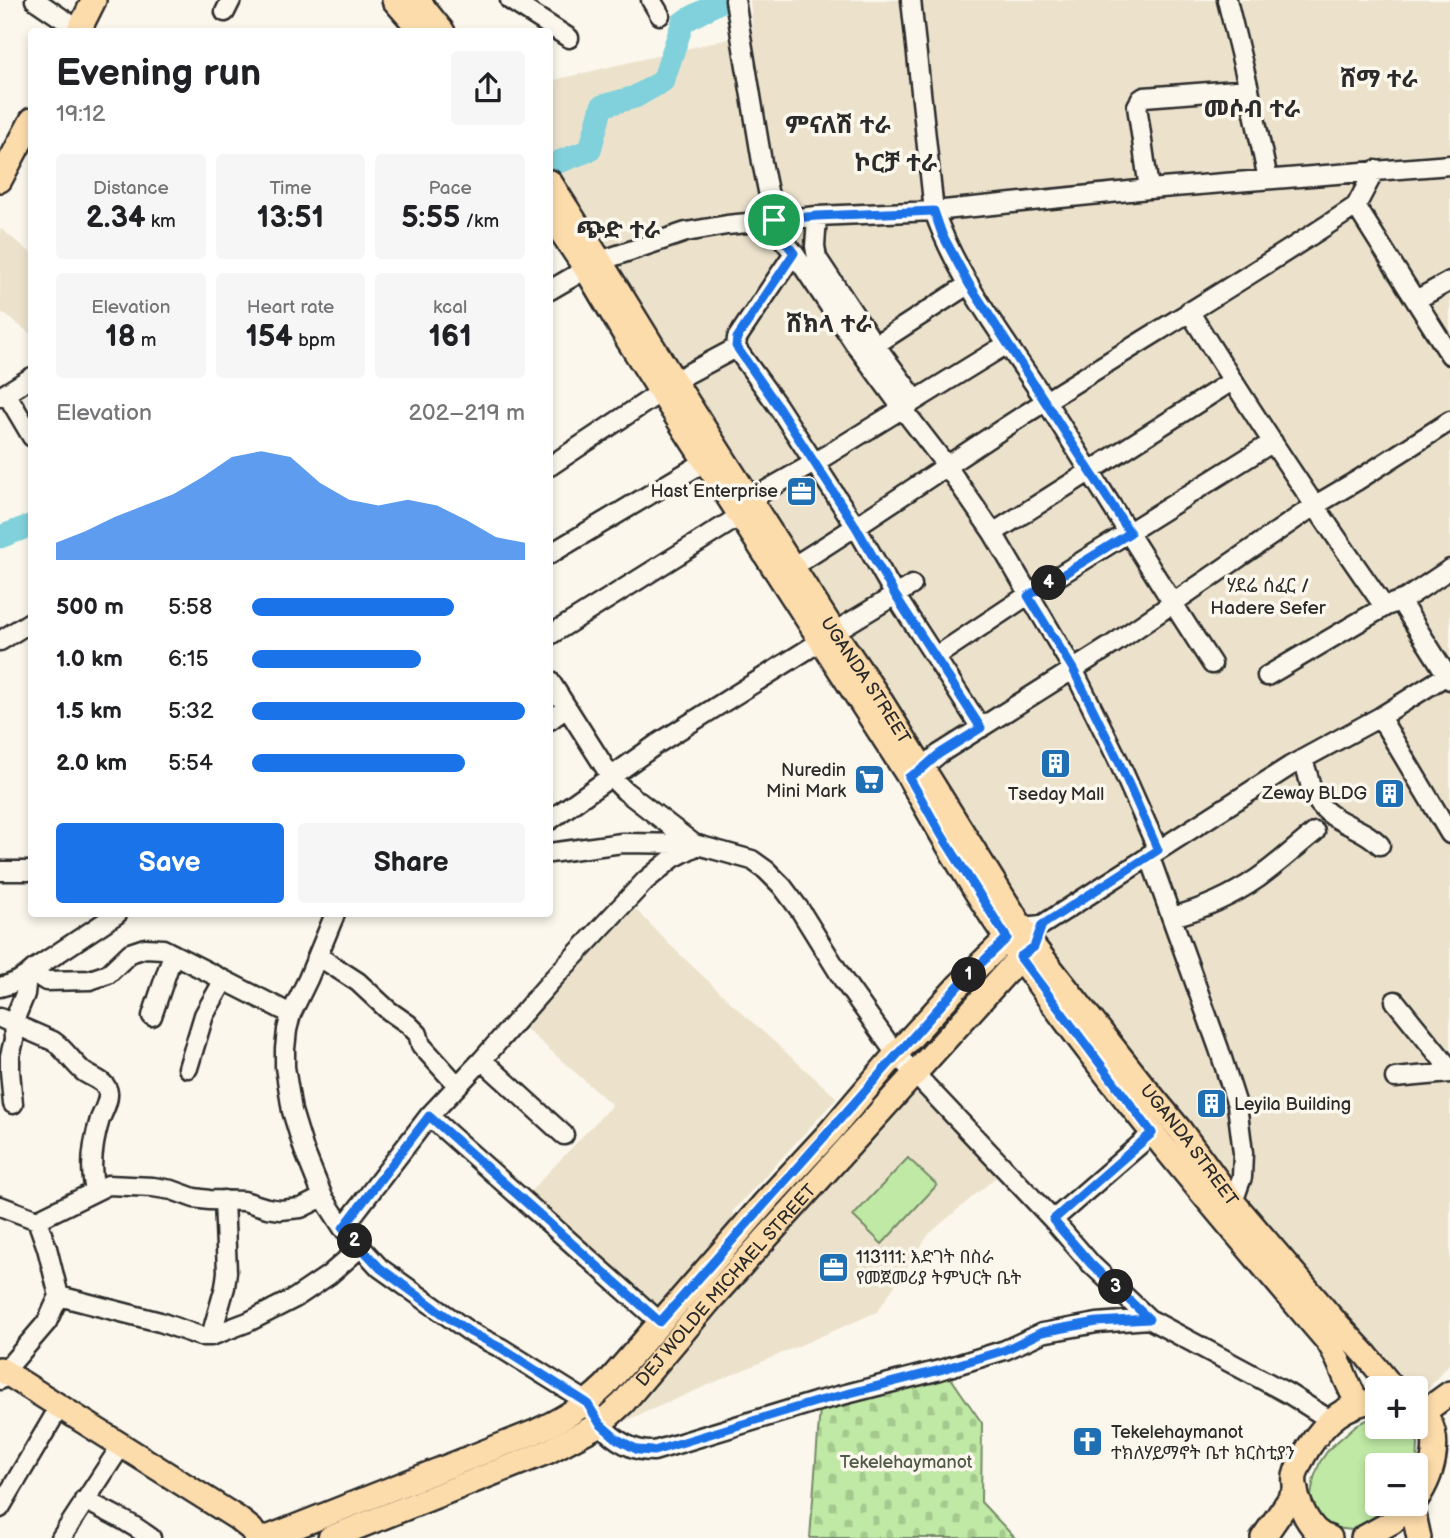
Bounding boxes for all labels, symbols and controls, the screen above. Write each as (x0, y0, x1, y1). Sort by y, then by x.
text: Evening run (56, 51, 261, 96)
button: share (451, 51, 525, 125)
district label: ሸማ ተራ (1340, 65, 1419, 94)
district label: መሶብ ተራ (1204, 95, 1301, 124)
text: 19:12 (56, 100, 105, 128)
district label: ምናለሽ ተራ (785, 111, 891, 140)
district label: ኮርቻ ተራ (855, 149, 938, 178)
text: Distance (93, 177, 169, 200)
text: Time (269, 177, 312, 200)
text: Pace (429, 177, 472, 200)
pin (744, 190, 804, 250)
text: 2.34 (86, 200, 146, 236)
text: 13:51 (257, 200, 324, 236)
text: 5:55 (401, 200, 460, 236)
icon: arrive (755, 201, 793, 239)
text: km (146, 210, 176, 233)
text: /km (460, 210, 499, 233)
district label: ጭድ ተራ (576, 216, 661, 245)
text: Elevation (91, 296, 170, 319)
text: Heart rate (247, 296, 334, 319)
text: kcal (433, 296, 467, 319)
district label: ሸክላ ተራ (786, 310, 873, 339)
text: 18 (105, 319, 136, 355)
text: 154 (245, 319, 293, 355)
text: 161 (428, 319, 472, 355)
text: m (136, 329, 157, 352)
text: bpm (293, 329, 336, 352)
text: Elevation (56, 399, 152, 427)
text: 202–219 m (409, 399, 525, 427)
office icon: Hast Enterprise (784, 474, 818, 508)
place label: Hast Enterprise (650, 481, 778, 502)
pin: 4 (1032, 566, 1066, 600)
text: 4 (1043, 571, 1054, 594)
district label: ሃደሬ ሰፈር / Hadere Sefer (1210, 575, 1327, 620)
text: 500 m (56, 593, 124, 621)
text: 5:58 (168, 593, 212, 621)
street label: UGANDA STREET (816, 613, 915, 748)
text: 1.0 km (56, 645, 123, 673)
text: 6:15 (168, 645, 209, 673)
text: 1.5 km (56, 697, 122, 725)
text: 5:32 (168, 697, 214, 725)
building icon: Tseday Mall (1039, 747, 1073, 781)
text: 2.0 km (56, 749, 127, 777)
text: 5:54 (168, 749, 213, 777)
place label: Nuredin Mini Mark (766, 760, 846, 802)
supermarket icon: Nuredin Mini Mark (852, 763, 886, 797)
building icon: Zeway BLDG (1373, 776, 1407, 810)
place label: Zeway BLDG (1261, 783, 1367, 804)
place label: Tseday Mall (1008, 784, 1104, 805)
button: Save (56, 823, 284, 903)
button: Share (298, 823, 525, 903)
pin: 1 (951, 958, 986, 992)
text: 1 (965, 963, 973, 986)
street label: UGANDA STREET (1136, 1080, 1242, 1210)
building icon: Leyila Building (1194, 1087, 1228, 1121)
place label: Leyila Building (1234, 1094, 1351, 1115)
street label: DEJ WOLDE MICHAEL STREET (632, 1180, 821, 1391)
pin: 2 (338, 1224, 372, 1258)
text: 2 (349, 1229, 360, 1252)
place label: 113111: እድገት በስራ የመጀመሪያ ትምህርት ቤት (856, 1247, 1021, 1289)
office icon: 113111: እድገት በስራ የመጀመሪያ ትምህርት ቤት (816, 1250, 850, 1284)
pin: 3 (1098, 1270, 1134, 1304)
text: 3 (1110, 1275, 1121, 1298)
map controls (1365, 1376, 1428, 1516)
button: + (1365, 1376, 1428, 1439)
place label: Tekelehaymanot ተክለሃይማኖት ቤተ ክርስቲያን (1111, 1422, 1295, 1464)
church icon: Tekelehaymanot ተክለሃይማኖት ቤተ ክርስቲያን (1071, 1425, 1105, 1459)
park label: Tekelehaymanot (840, 1452, 973, 1473)
button: − (1365, 1453, 1428, 1516)

